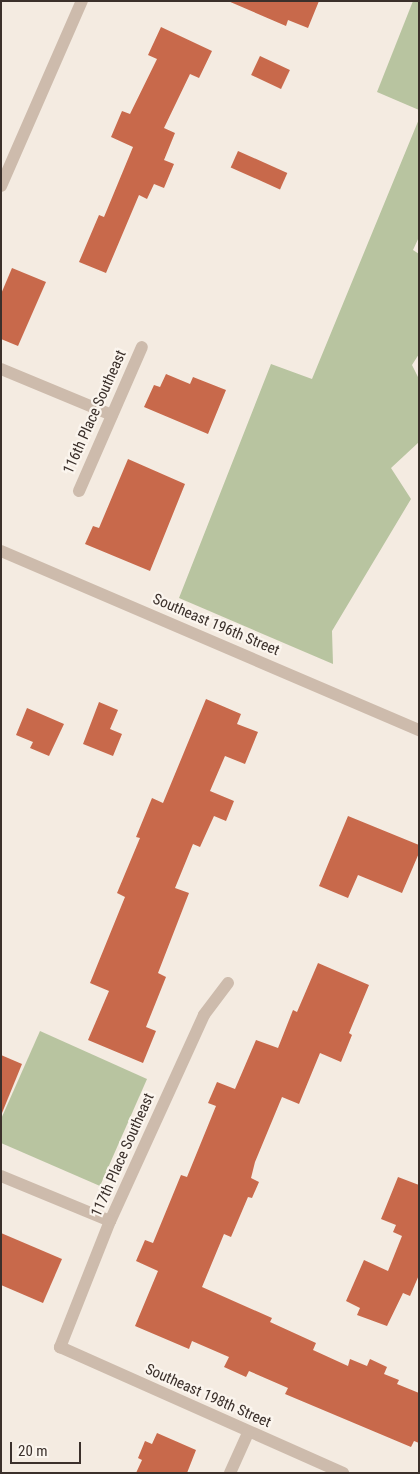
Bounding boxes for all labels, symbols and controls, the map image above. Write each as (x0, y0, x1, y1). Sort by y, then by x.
street label: 116th Place Southeast (60, 347, 130, 477)
street label: Southeast 196th Street (150, 590, 282, 660)
street label: 117th Place Southeast (88, 1090, 158, 1220)
street label: Southeast 198th Street (142, 1360, 274, 1432)
scale bar (12, 1432, 84, 1464)
text: 20 m (18, 1442, 48, 1460)

